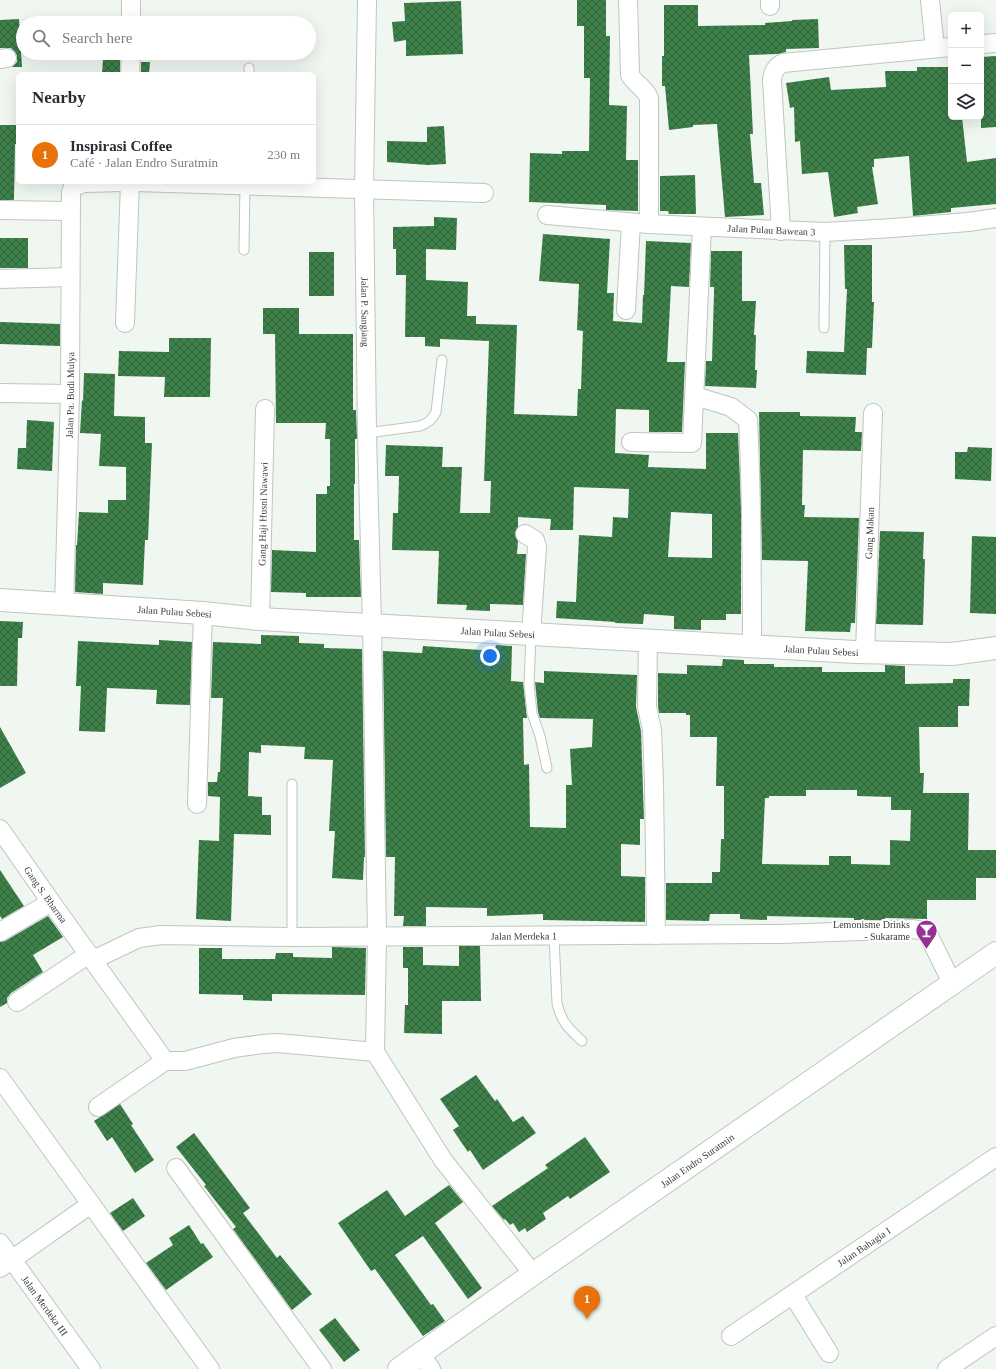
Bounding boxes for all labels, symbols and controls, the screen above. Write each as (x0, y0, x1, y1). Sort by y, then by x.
map controls (948, 12, 984, 120)
button: + (948, 12, 984, 48)
search box (16, 16, 316, 60)
icon: search (30, 27, 52, 49)
text: Search here (62, 30, 132, 46)
button: − (948, 48, 984, 84)
button: layers (948, 84, 984, 120)
text: Nearby (32, 88, 86, 107)
text: Inspirasi Coffee (70, 138, 172, 154)
text: 1 (42, 147, 48, 162)
text: 230 m (267, 147, 300, 162)
text: Café · Jalan Endro Suratmin (70, 155, 218, 170)
street label: Jalan Pulau Bawean 3 (727, 222, 816, 237)
street label: Jalan P. Sangiang (360, 277, 371, 347)
street label: Jalan Pa. Budi Mulya (63, 351, 76, 438)
street label: Gang Haji Husni Nawawi (256, 462, 269, 566)
street label: Gang Makan (863, 507, 875, 559)
street label: Jalan Pulau Sebesi (137, 603, 213, 619)
street label: Jalan Pulau Sebesi (460, 625, 536, 640)
street label: Jalan Pulau Sebesi (784, 643, 859, 658)
your location (480, 646, 500, 666)
street label: Gang S. Bharma (22, 864, 70, 925)
bar icon: Lemonisme Drinks - Sukarame (913, 917, 939, 950)
place label: Lemonisme Drinks - Sukarame (833, 919, 911, 942)
street label: Jalan Merdeka 1 (491, 930, 557, 941)
street label: Jalan Endro Suratmin (658, 1131, 736, 1189)
street label: Jalan Bahagia I (835, 1225, 892, 1268)
street label: Jalan Merdeka III (20, 1273, 70, 1338)
pin: 1 (574, 1286, 600, 1319)

